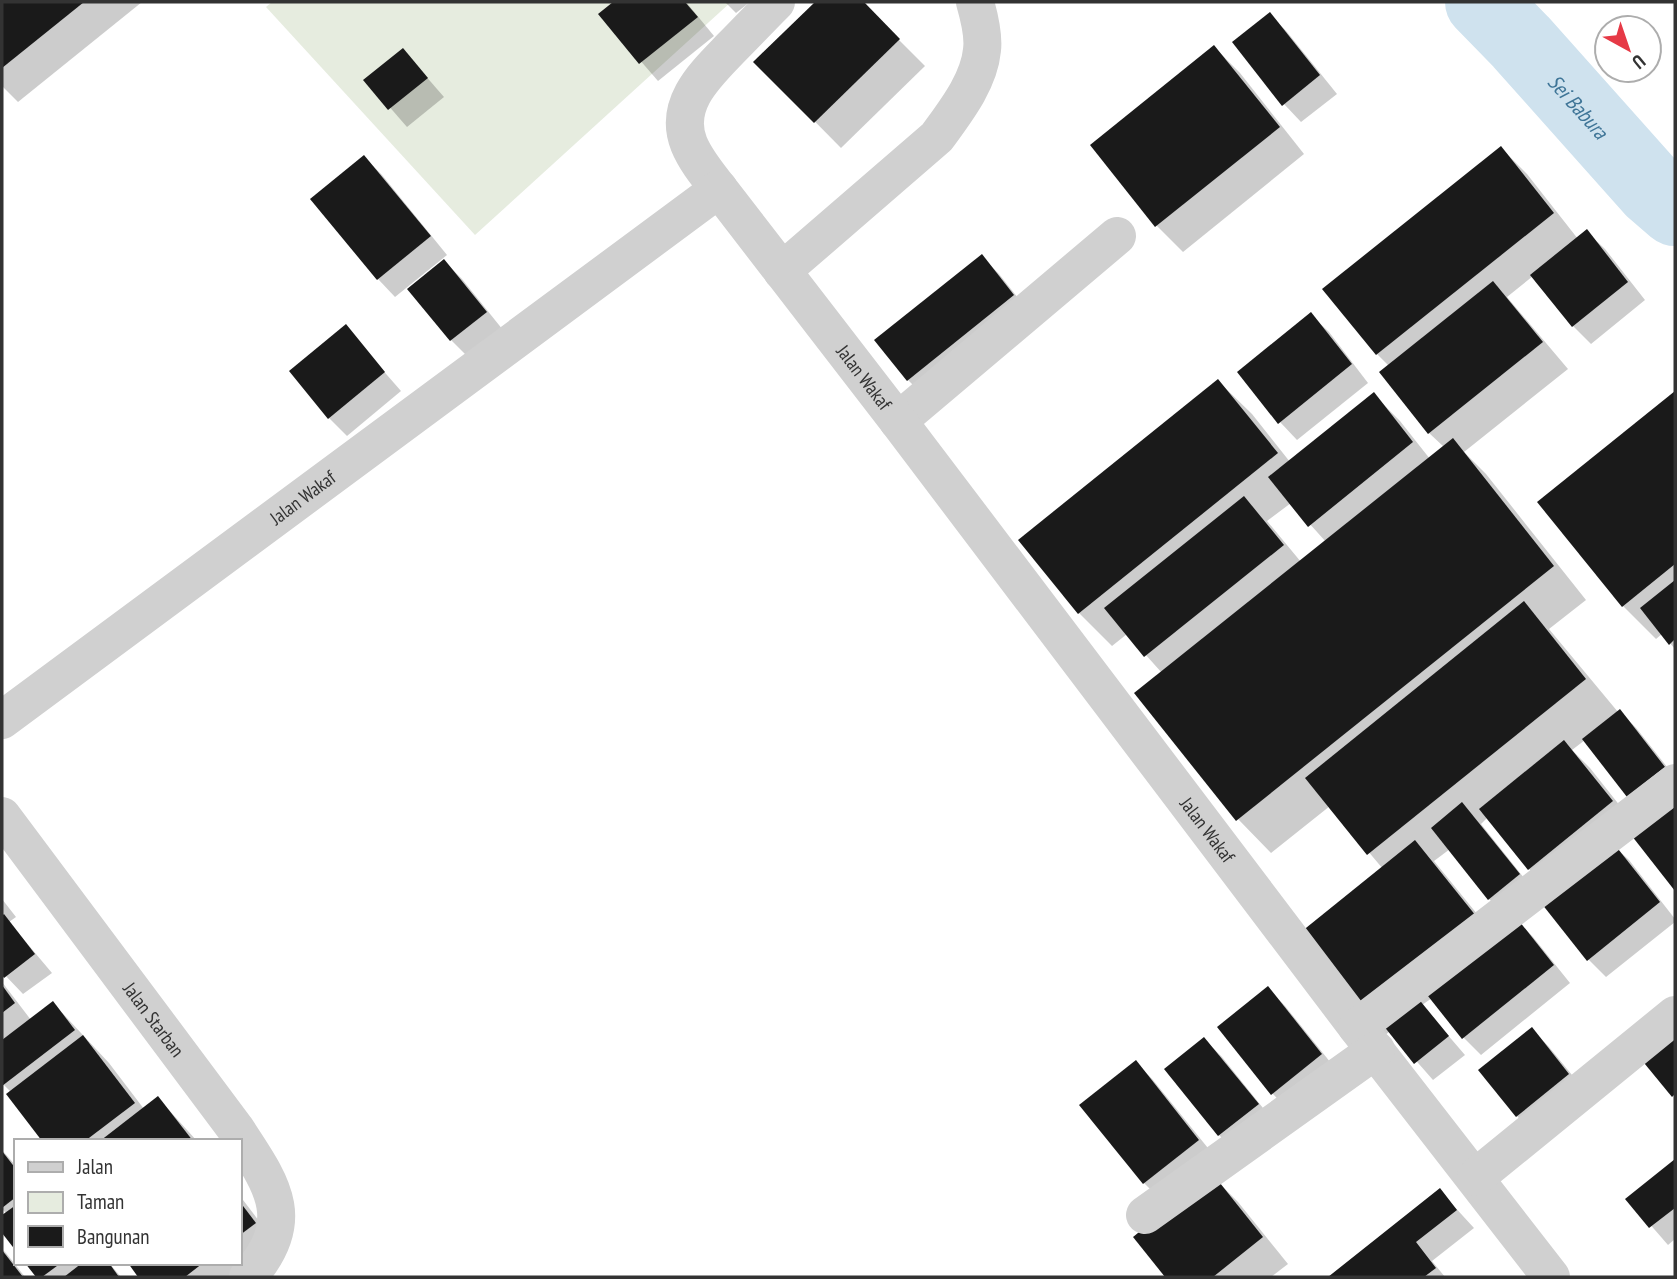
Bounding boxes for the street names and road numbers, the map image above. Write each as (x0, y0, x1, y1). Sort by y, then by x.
street label: Jalan Wakaf (831, 339, 898, 416)
street label: Jalan Wakaf (264, 465, 341, 530)
street label: Jalan Wakaf (1174, 791, 1241, 868)
street label: Jalan Starban (118, 977, 190, 1062)

